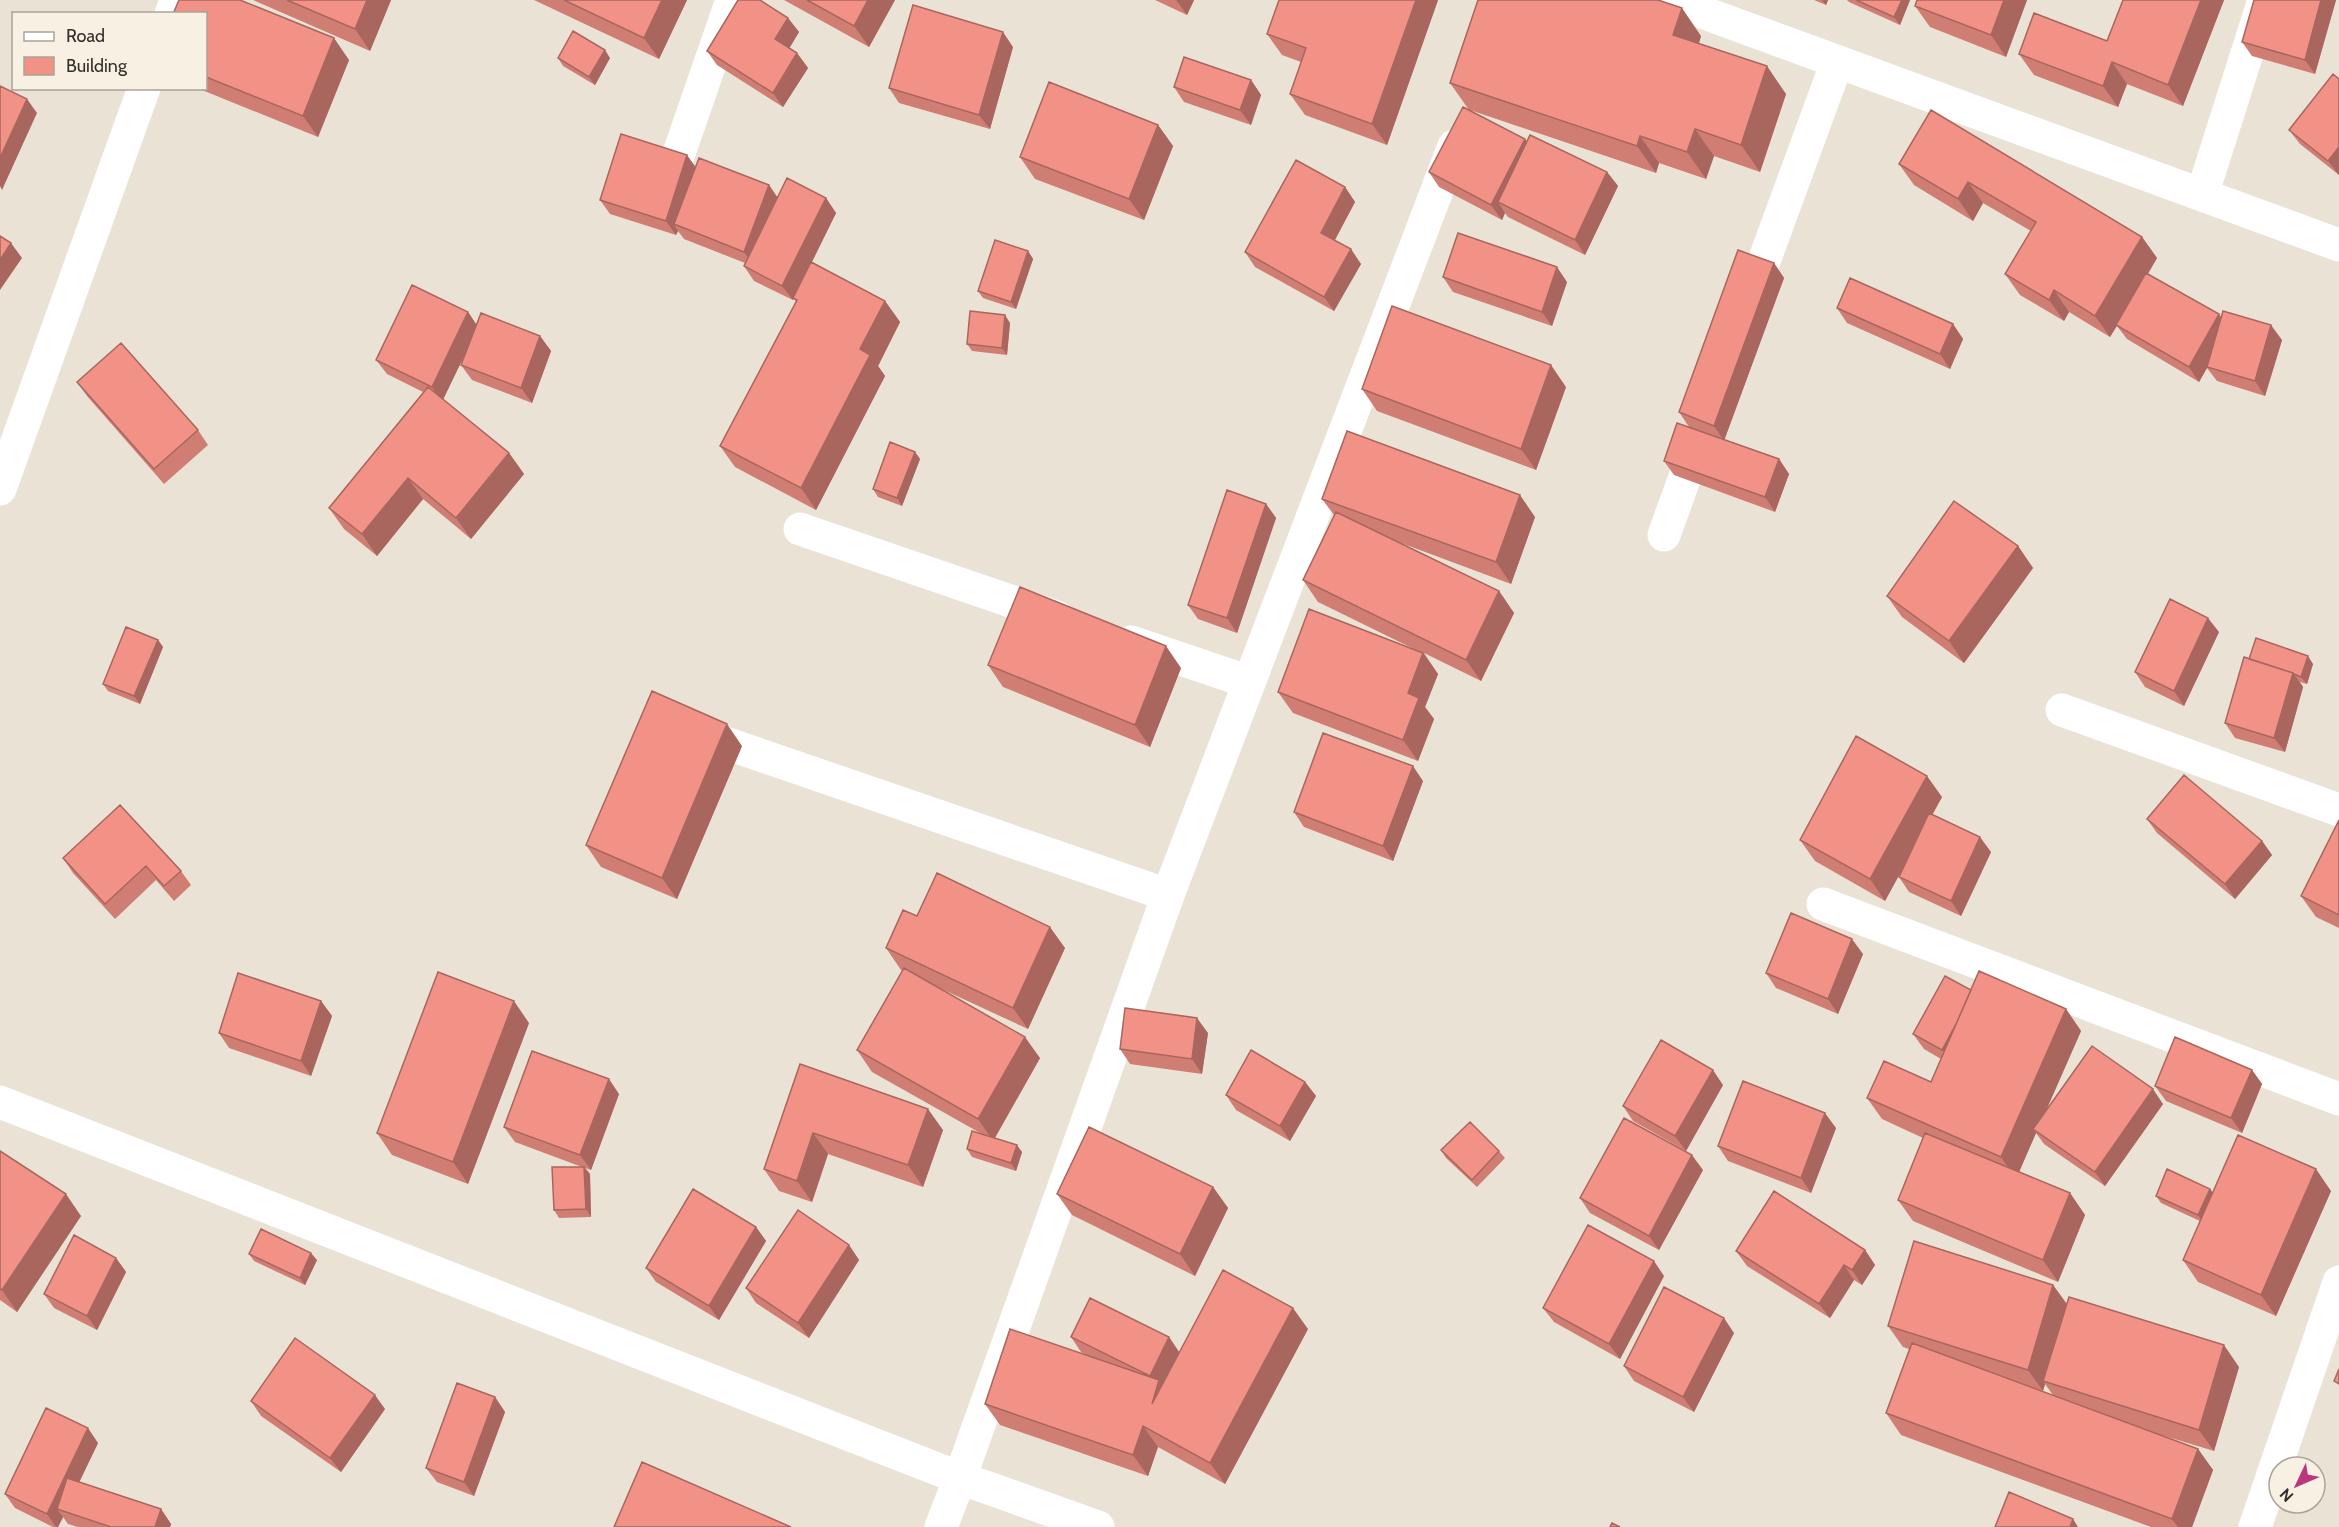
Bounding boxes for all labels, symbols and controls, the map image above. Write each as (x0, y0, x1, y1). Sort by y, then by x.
legend (12, 12, 207, 90)
text: Road (66, 25, 105, 47)
text: Building (66, 55, 128, 77)
north arrow (2267, 1455, 2327, 1515)
text: N (2276, 1484, 2297, 1506)

